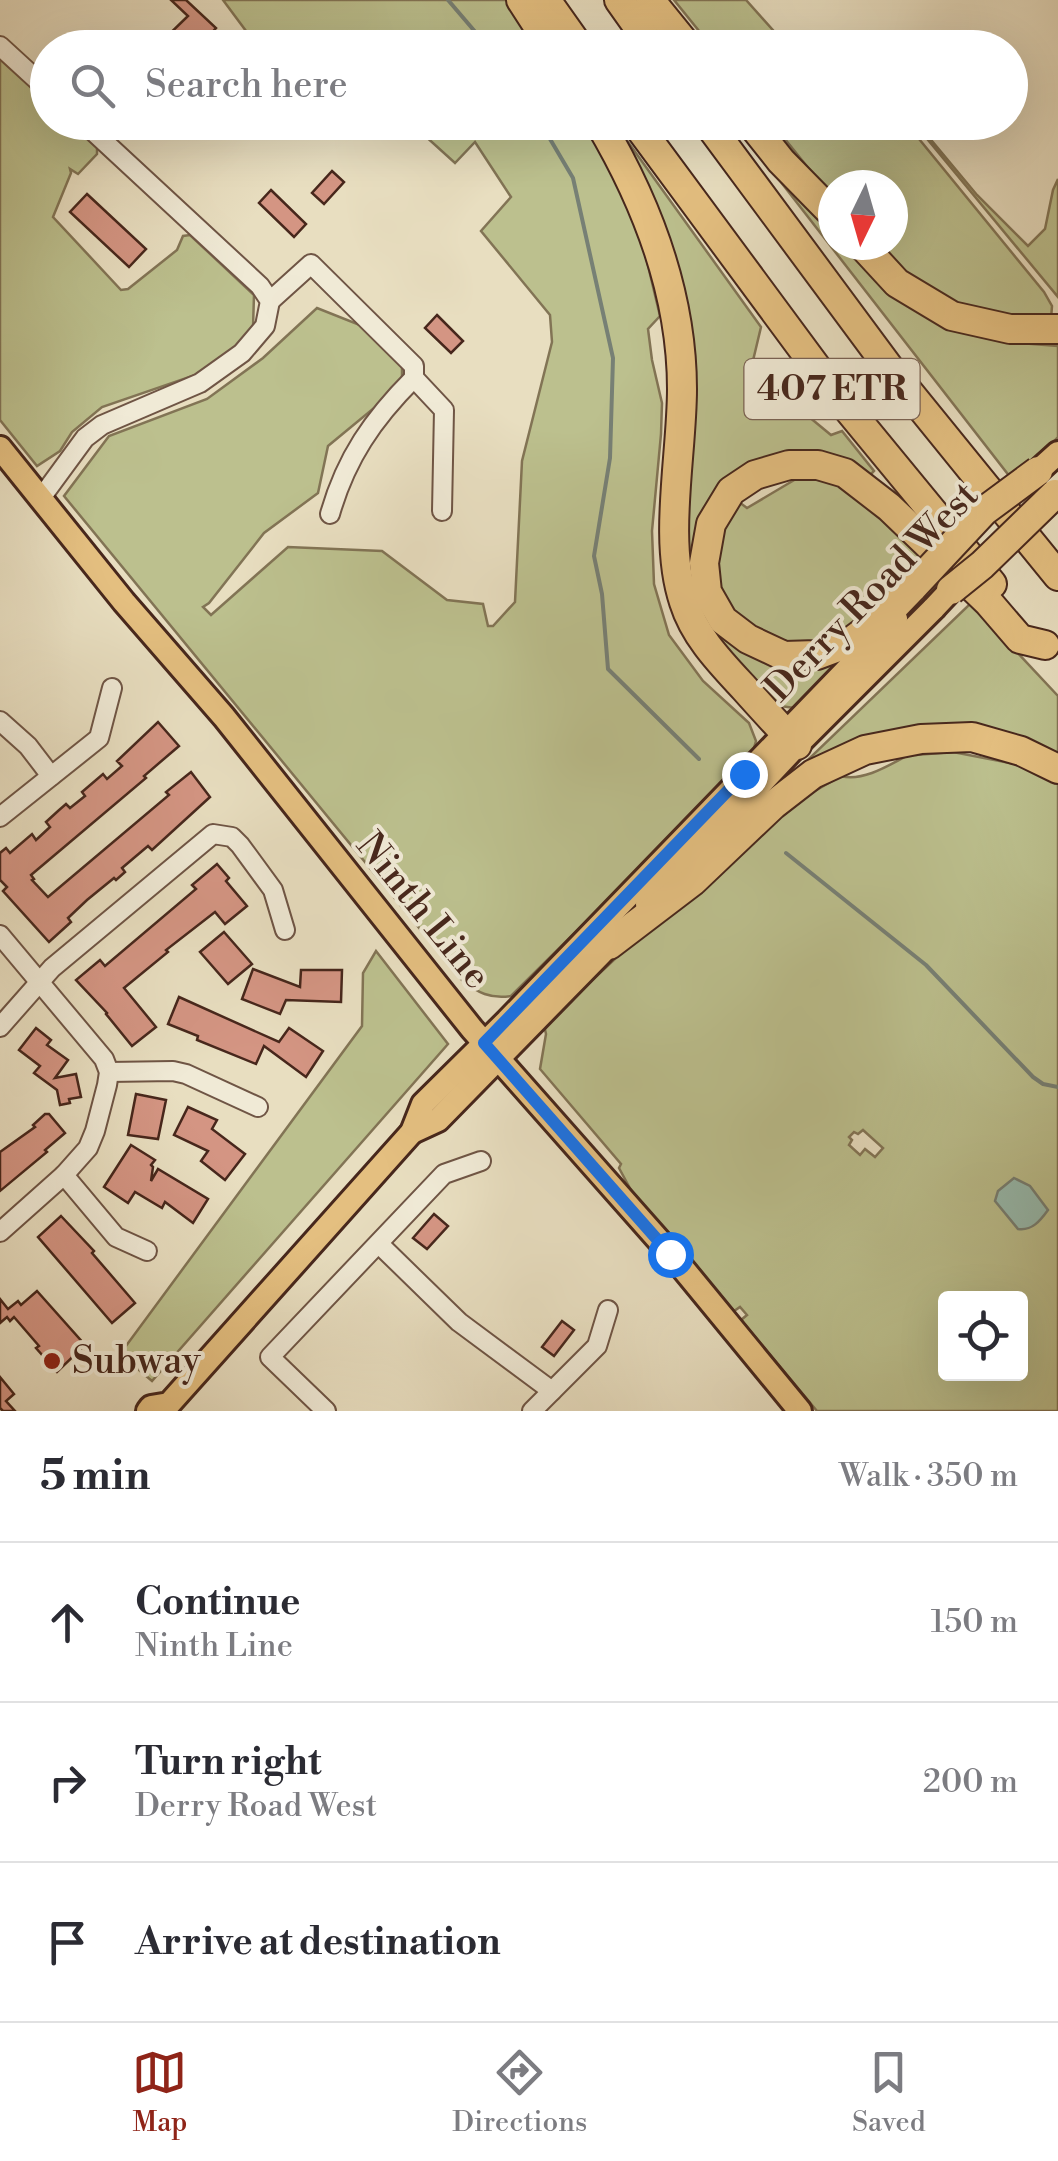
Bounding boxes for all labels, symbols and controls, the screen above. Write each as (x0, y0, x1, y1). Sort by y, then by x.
search box (30, 30, 1028, 140)
icon: search (65, 58, 120, 113)
text: Search here (145, 62, 348, 109)
north arrow (818, 170, 908, 260)
road number: 407 ETR (744, 359, 920, 419)
street label: Derry Road West (755, 472, 989, 712)
route end (722, 752, 768, 798)
street label: Ninth Line (346, 823, 500, 999)
route start (648, 1232, 694, 1278)
map controls (938, 1291, 1028, 1381)
button: locate (938, 1291, 1028, 1381)
place label: Subway (72, 1338, 201, 1385)
marker: Subway (41, 1350, 63, 1372)
text: 5 min (40, 1450, 150, 1503)
text: Walk · 350 m (839, 1456, 1018, 1496)
text: Continue (135, 1579, 300, 1626)
icon: ahead (40, 1595, 95, 1650)
text: 150 m (931, 1602, 1018, 1642)
text: Ninth Line (135, 1626, 293, 1666)
text: Turn right (135, 1739, 321, 1786)
icon: right (40, 1755, 95, 1810)
text: 200 m (923, 1762, 1018, 1802)
text: Derry Road West (135, 1786, 377, 1826)
icon: arrive (40, 1915, 95, 1970)
text: Arrive at destination (135, 1919, 501, 1966)
tab: Map (132, 2045, 187, 2140)
tab: Directions (452, 2045, 587, 2140)
tab: Saved (852, 2045, 926, 2140)

